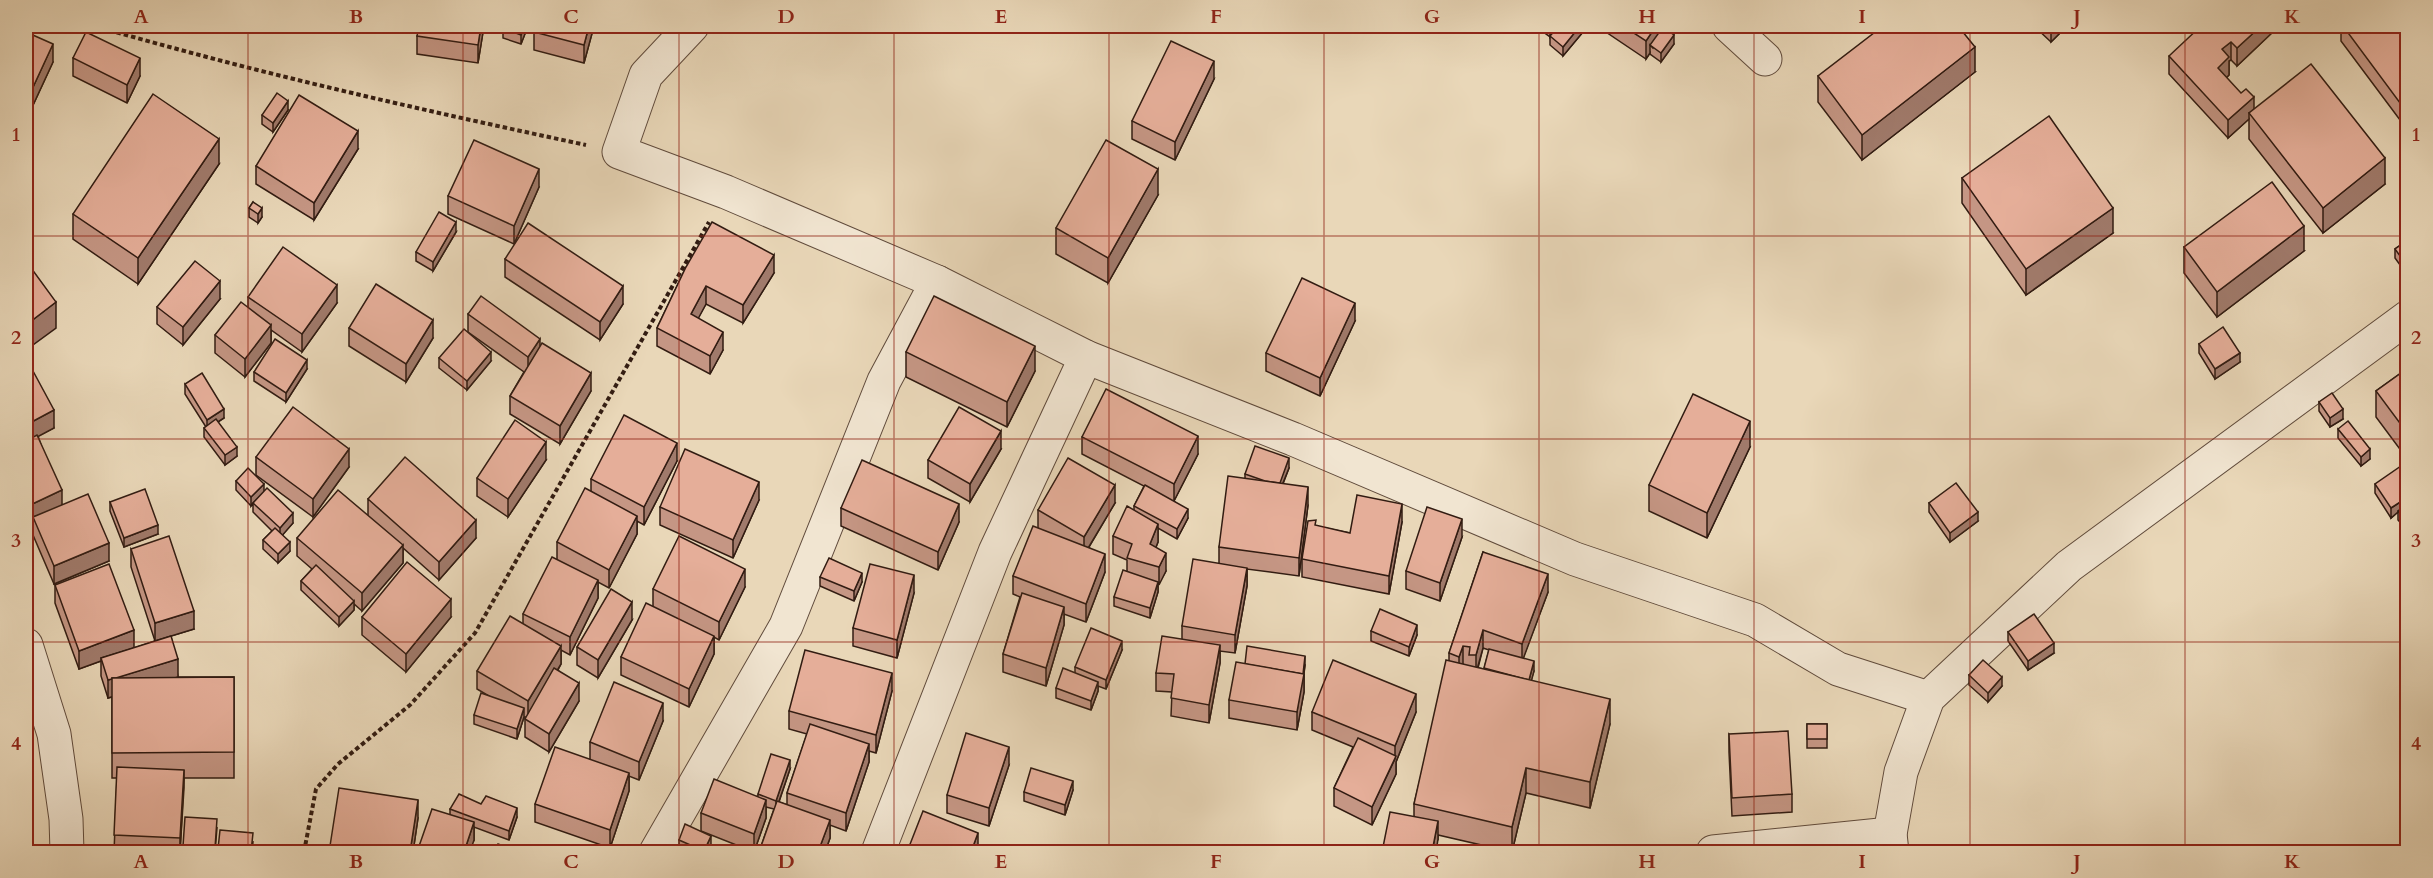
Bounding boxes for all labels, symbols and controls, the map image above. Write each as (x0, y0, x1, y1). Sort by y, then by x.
text: A (133, 3, 149, 30)
text: B (349, 3, 363, 30)
text: C (563, 3, 579, 30)
text: D (777, 3, 795, 30)
text: E (995, 3, 1007, 30)
text: F (1210, 3, 1222, 30)
text: G (1424, 3, 1440, 30)
text: H (1638, 3, 1656, 30)
text: I (1858, 3, 1866, 30)
text: J (2070, 3, 2081, 30)
text: K (2284, 3, 2301, 30)
text: 1 (11, 121, 21, 148)
text: 1 (2411, 121, 2421, 148)
text: 2 (11, 324, 21, 351)
text: 2 (2411, 324, 2421, 351)
text: 3 (11, 527, 21, 554)
text: 3 (2411, 527, 2421, 554)
text: 4 (11, 730, 21, 757)
text: 4 (2411, 730, 2421, 757)
text: A (133, 848, 149, 875)
text: B (349, 848, 363, 875)
text: C (563, 848, 579, 875)
text: D (777, 848, 795, 875)
text: E (995, 848, 1007, 875)
text: F (1210, 848, 1222, 875)
text: G (1424, 848, 1440, 875)
text: H (1638, 848, 1656, 875)
text: I (1858, 848, 1866, 875)
text: J (2070, 848, 2081, 875)
text: K (2284, 848, 2301, 875)

